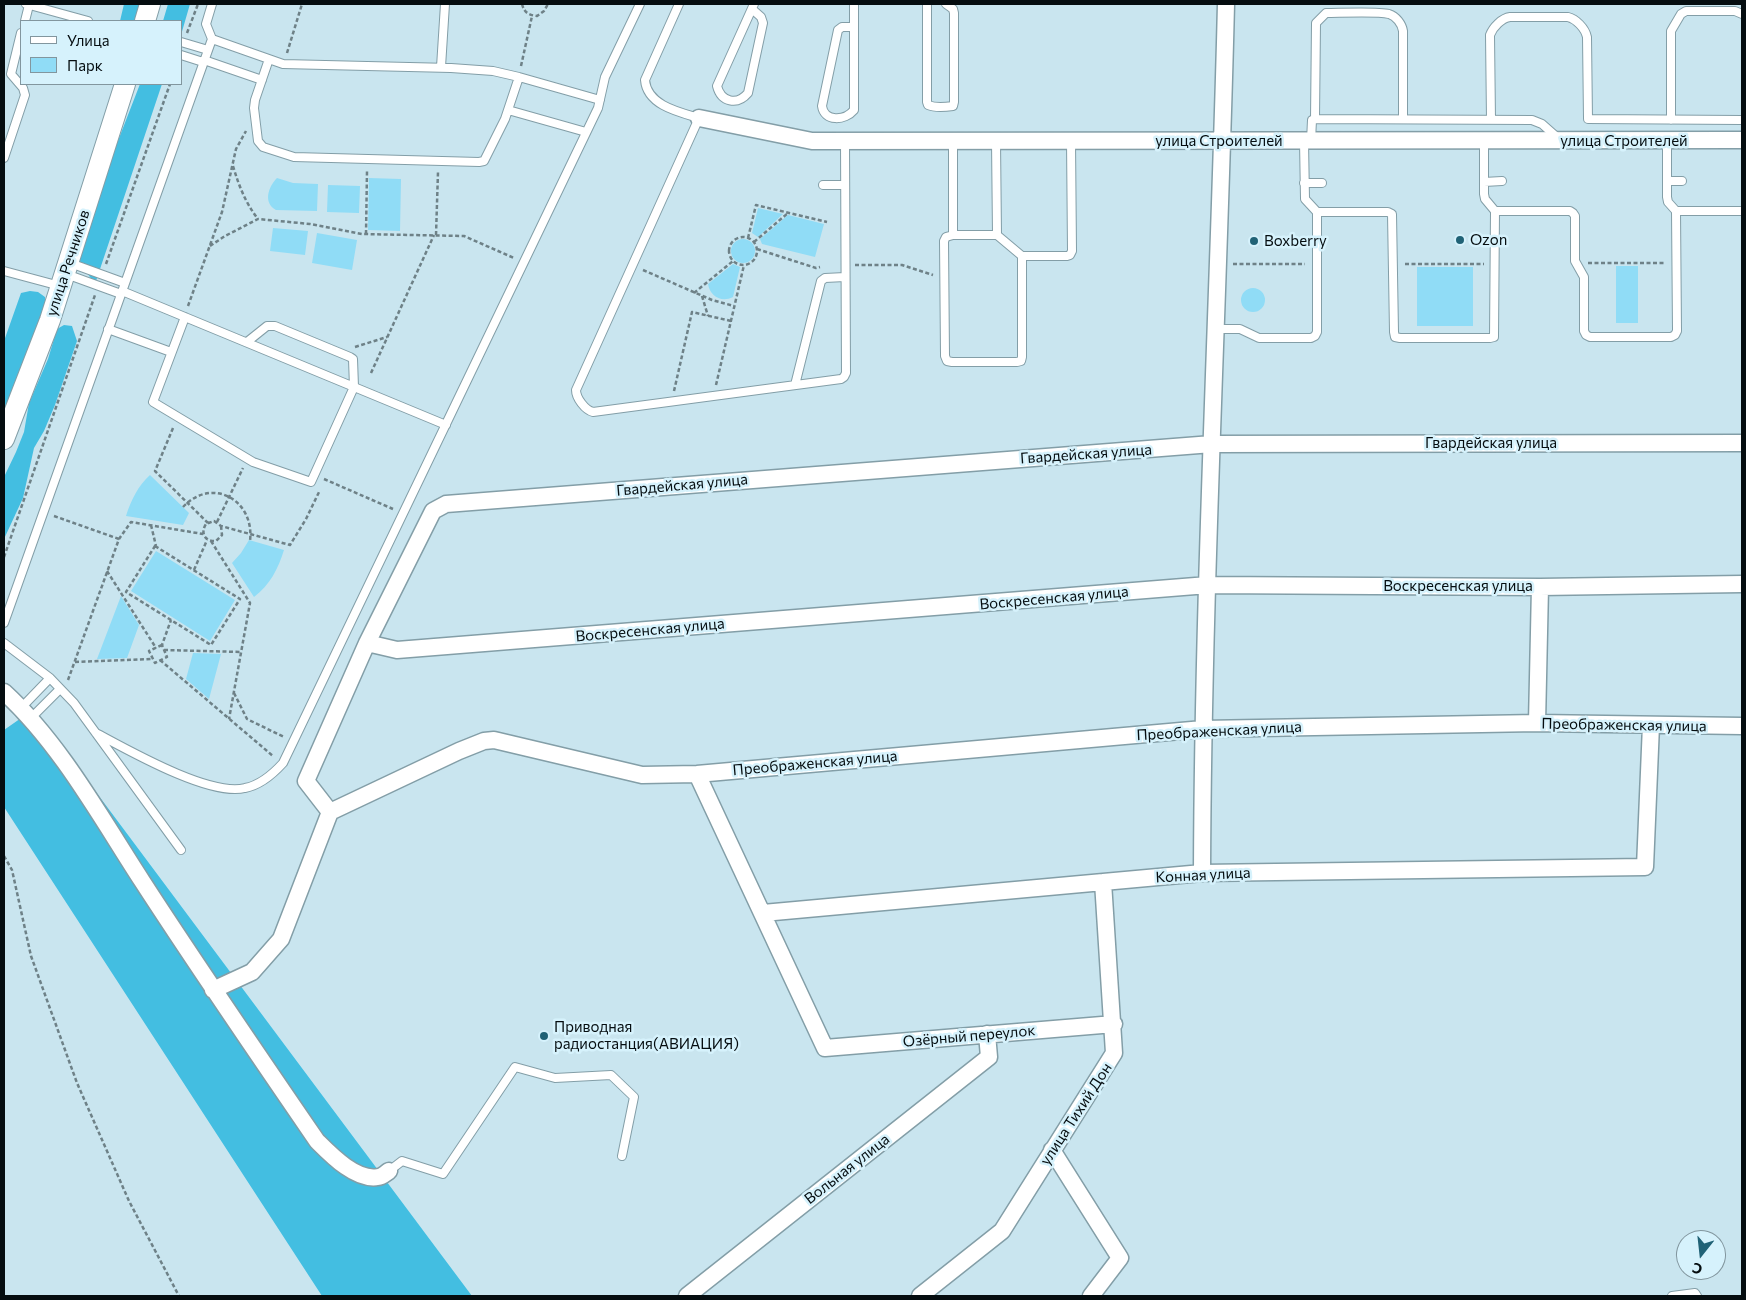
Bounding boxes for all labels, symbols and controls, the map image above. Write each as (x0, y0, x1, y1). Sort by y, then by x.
legend (20, 20, 182, 85)
text: Улица (67, 31, 109, 49)
text: Парк (67, 56, 103, 74)
street label: улица Строителей (1155, 132, 1283, 150)
street label: улица Строителей (1560, 132, 1688, 150)
street label: улица Речников (42, 208, 94, 318)
place label: Ozon (1470, 231, 1507, 249)
place label: Boxberry (1264, 232, 1327, 250)
marker: Ozon (1454, 234, 1466, 246)
marker: Boxberry (1248, 235, 1260, 247)
street label: Гвардейская улица (1425, 434, 1557, 452)
street label: Гвардейская улица (1020, 440, 1152, 468)
street label: Гвардейская улица (615, 470, 749, 500)
street label: Воскресенская улица (1383, 577, 1533, 595)
street label: Воскресенская улица (979, 583, 1129, 613)
street label: Воскресенская улица (575, 615, 725, 645)
street label: Преображенская улица (1541, 715, 1707, 735)
street label: Преображенская улица (1136, 718, 1302, 744)
street label: Преображенская улица (732, 747, 898, 779)
street label: Конная улица (1155, 864, 1251, 886)
place label: Приводная радиостанция(АВИАЦИЯ) (554, 1018, 739, 1053)
street label: Озёрный переулок (902, 1021, 1036, 1051)
marker: Приводная радиостанция(АВИАЦИЯ) (538, 1030, 550, 1042)
street label: улица Тихий Дон (1036, 1060, 1116, 1168)
street label: Вольная улица (801, 1130, 893, 1208)
north arrow (1676, 1230, 1726, 1280)
text: С (1690, 1259, 1704, 1278)

